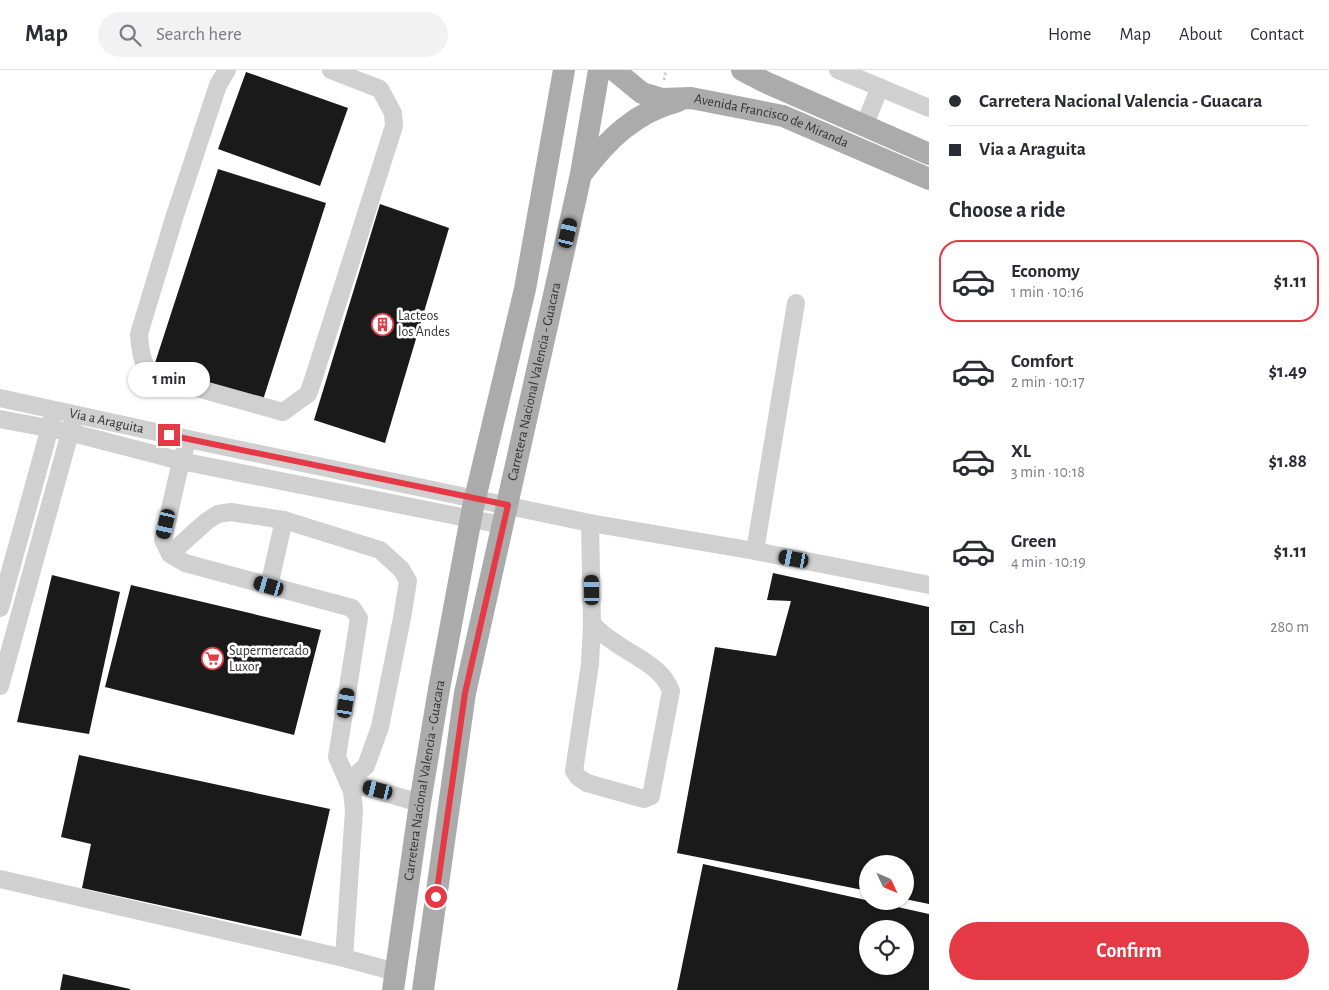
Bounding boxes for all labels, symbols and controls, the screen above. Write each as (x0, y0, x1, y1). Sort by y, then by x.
search box (98, 12, 448, 57)
icon: search (116, 21, 144, 49)
text: Map (25, 22, 68, 46)
text: Search here (156, 25, 242, 44)
text: Home (1048, 26, 1091, 44)
text: Map (1119, 26, 1151, 44)
text: About (1179, 26, 1222, 44)
text: Contact (1250, 26, 1304, 44)
street label: Avenida Francisco de Miranda (693, 92, 851, 151)
text: Carretera Nacional Valencia - Guacara (979, 92, 1262, 111)
text: Via a Araguita (979, 140, 1086, 159)
text: Choose a ride (949, 199, 1065, 221)
car (557, 217, 578, 249)
icon: car (951, 259, 996, 304)
text: Economy (1011, 262, 1080, 281)
text: $1.11 (1274, 272, 1307, 291)
street label: Carretera Nacional Valencia - Guacara (506, 281, 564, 482)
text: 1 min · 10:16 (1011, 284, 1084, 300)
place label: Lacteos los Andes (398, 309, 450, 339)
building icon: Lacteos los Andes (370, 312, 394, 336)
icon: car (951, 349, 996, 394)
text: Comfort (1011, 352, 1073, 371)
callout: 1 min (128, 362, 210, 398)
text: $1.49 (1269, 362, 1307, 381)
text: 1 min (152, 371, 186, 387)
text: 2 min · 10:17 (1011, 374, 1085, 390)
street label: Via a Araguita (68, 406, 146, 436)
route end (158, 424, 180, 446)
icon: car (951, 439, 996, 484)
text: XL (1011, 442, 1031, 461)
text: $1.88 (1269, 452, 1307, 471)
text: 3 min · 10:18 (1011, 464, 1085, 480)
car (155, 508, 176, 540)
icon: car (951, 529, 996, 574)
text: Green (1011, 532, 1057, 551)
text: $1.11 (1274, 542, 1307, 561)
car (777, 549, 810, 569)
text: 4 min · 10:19 (1011, 554, 1086, 570)
car (252, 575, 285, 597)
car (584, 575, 599, 605)
icon: cash (949, 614, 977, 642)
text: Cash (989, 618, 1025, 637)
text: 280 m (1270, 619, 1309, 635)
place label: Supermercado Luxor (229, 644, 309, 674)
supermarket icon: Supermercado Luxor (201, 647, 225, 671)
street label: Carretera Nacional Valencia - Guacara (402, 678, 448, 882)
car (336, 687, 355, 719)
car (361, 779, 394, 801)
north arrow (859, 855, 914, 910)
map controls (859, 855, 914, 975)
route start (425, 886, 447, 908)
button: locate (859, 920, 914, 975)
button: Confirm (949, 922, 1309, 980)

